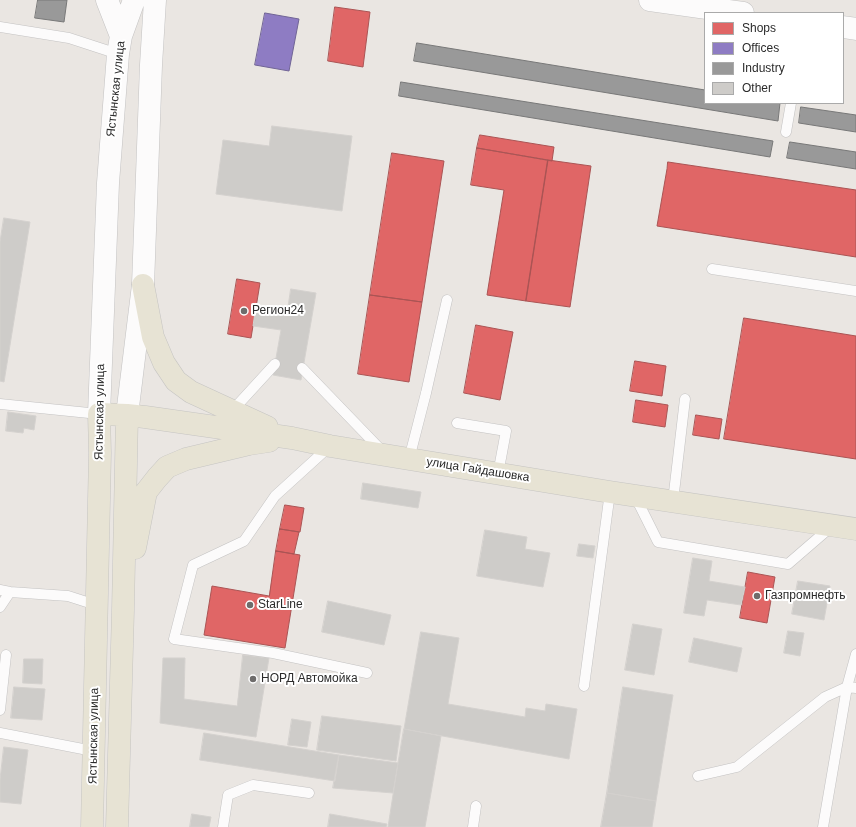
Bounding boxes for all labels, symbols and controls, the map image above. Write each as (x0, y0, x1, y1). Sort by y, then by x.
legend (704, 12, 844, 104)
text: Shops (742, 21, 776, 35)
street label: Ястынская улица (104, 40, 128, 138)
text: Offices (742, 41, 779, 55)
text: Industry (742, 61, 785, 75)
text: Other (742, 81, 772, 95)
place label: Регион24 (252, 304, 304, 318)
marker: Регион24 (239, 306, 249, 316)
street label: Ястынская улица (92, 364, 108, 460)
street label: улица Гайдашовка (425, 455, 531, 485)
place label: Газпромнефть (765, 589, 846, 603)
marker: Газпромнефть (752, 591, 762, 601)
place label: StarLine (258, 598, 303, 612)
marker: StarLine (245, 600, 255, 610)
place label: НОРД Автомойка (261, 672, 358, 686)
marker: НОРД Автомойка (248, 674, 258, 684)
street label: Ястынская улица (86, 688, 102, 784)

